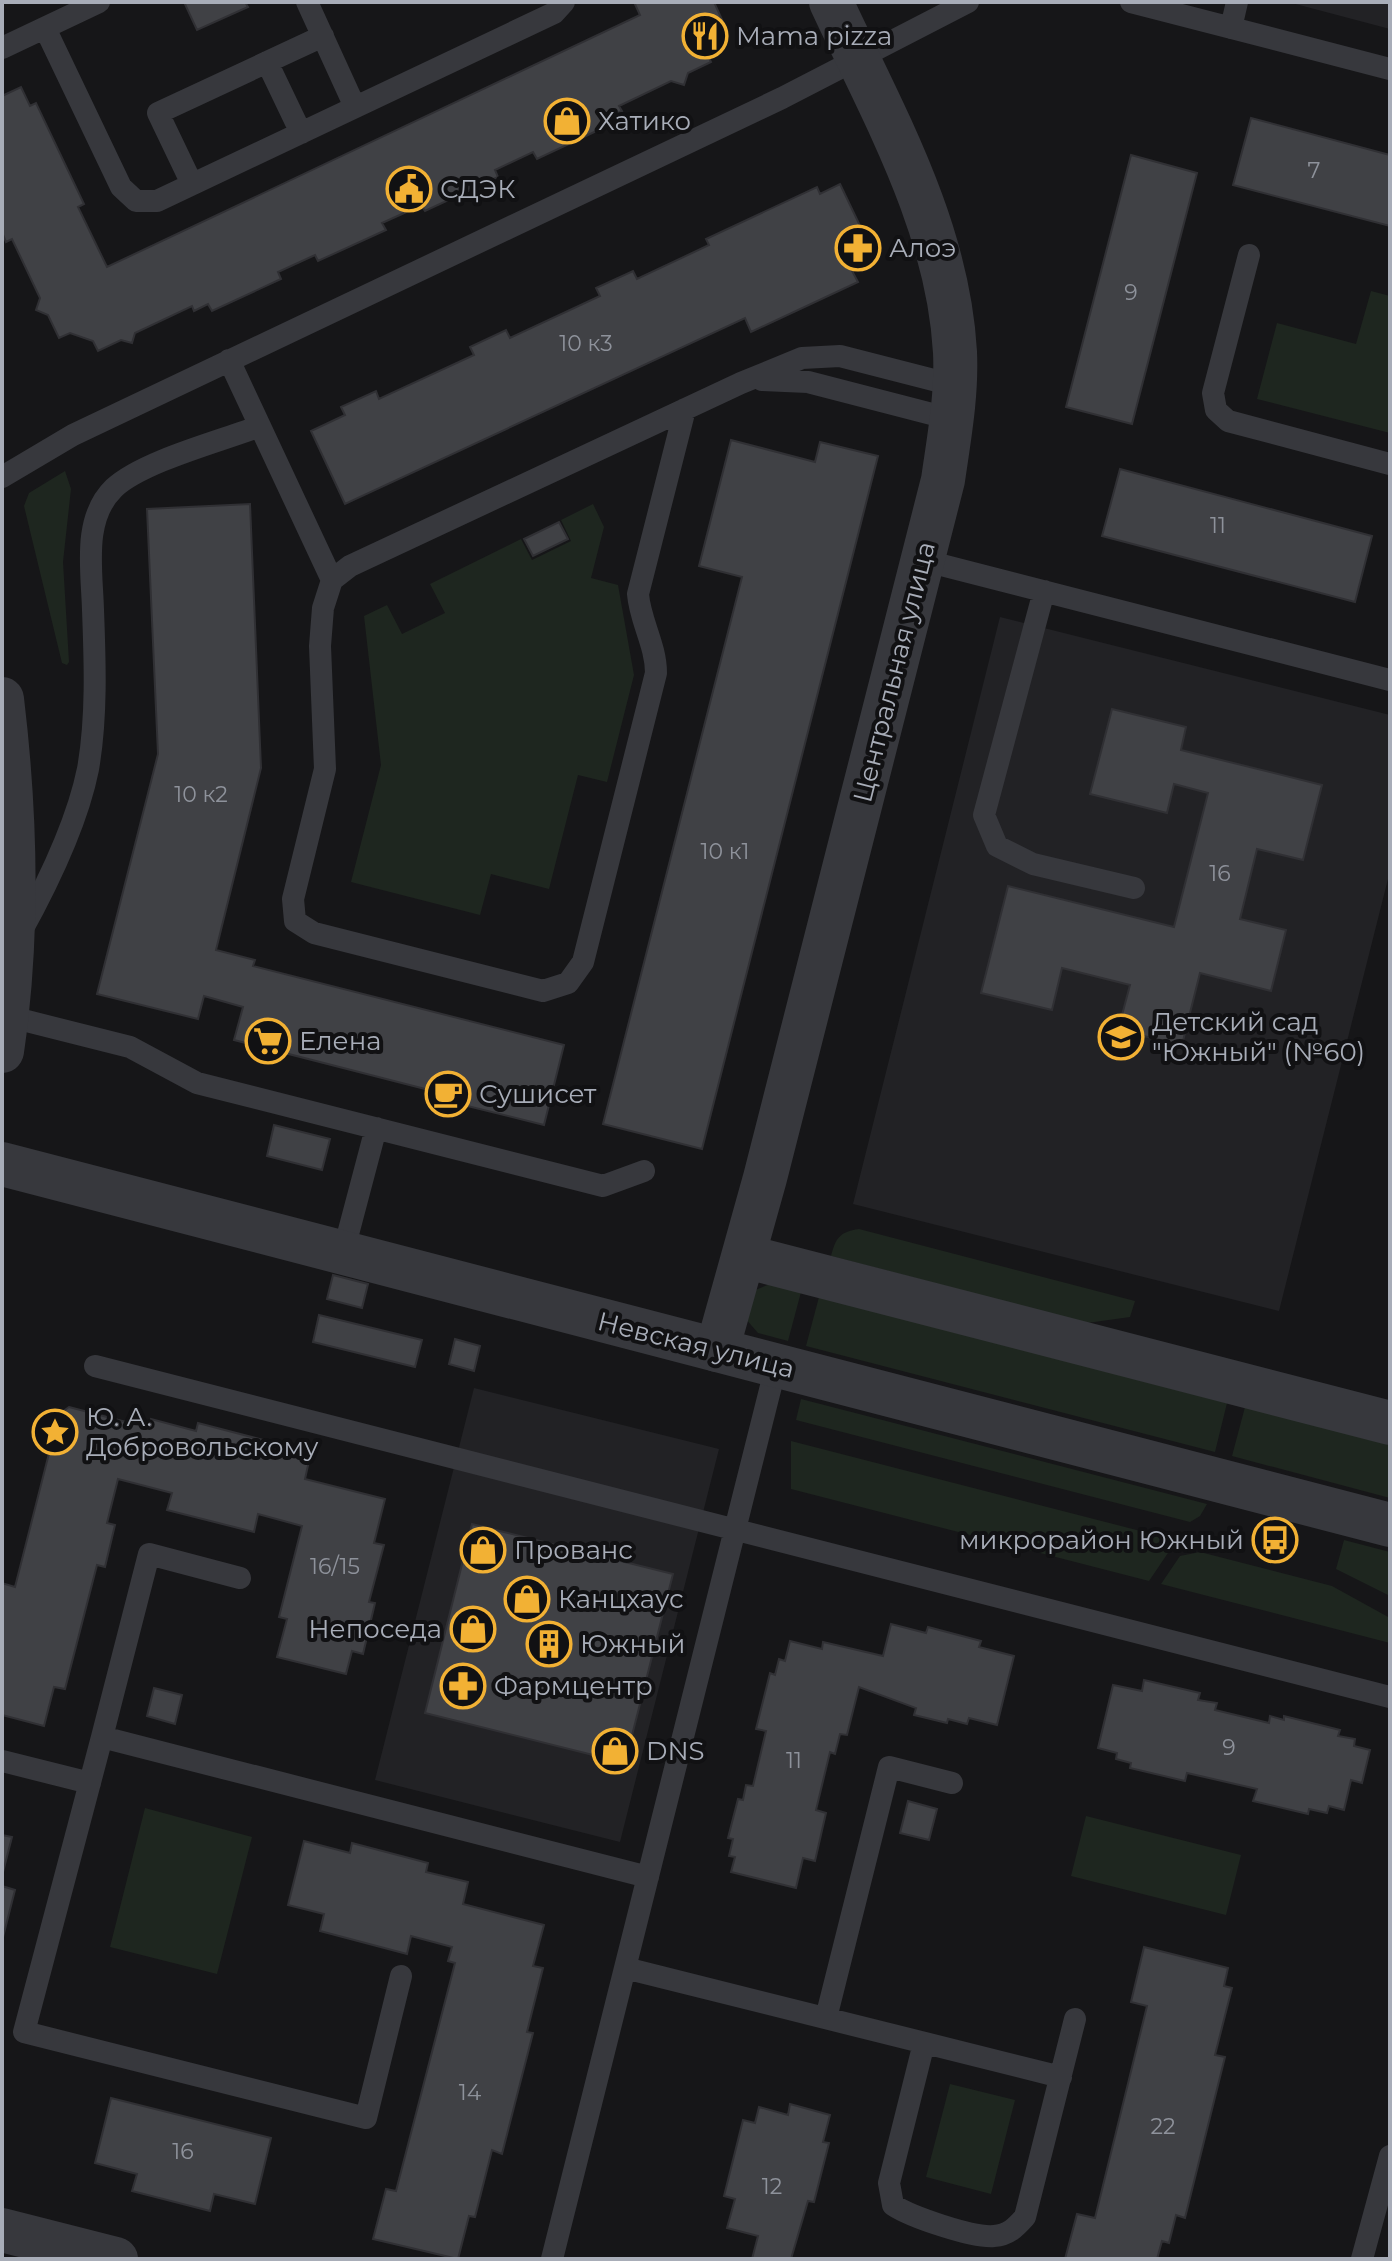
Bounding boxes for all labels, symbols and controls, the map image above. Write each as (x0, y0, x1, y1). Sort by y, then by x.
restaurant icon: Mama pizza (681, 12, 729, 60)
place label: Mama pizza (736, 20, 892, 52)
shop icon: Хатико (543, 97, 591, 145)
place label: Хатико (598, 105, 691, 137)
house number: 7 (1308, 157, 1321, 184)
public building icon: СДЭК (385, 165, 433, 213)
place label: СДЭК (440, 173, 515, 205)
pharmacy icon: Алоэ (834, 224, 882, 272)
place label: Алоэ (889, 232, 956, 264)
house number: 9 (1124, 279, 1138, 306)
house number: 10 к3 (559, 330, 613, 357)
house number: 11 (1210, 512, 1226, 539)
street label: Центральная улица (846, 538, 942, 806)
house number: 10 к2 (174, 781, 228, 808)
house number: 10 к1 (700, 838, 750, 865)
house number: 16 (1209, 860, 1231, 887)
place label: Детский сад "Южный" (№60) (1152, 1006, 1365, 1068)
school or university icon: Детский сад "Южный" (№60) (1097, 1013, 1145, 1061)
supermarket icon: Елена (244, 1017, 292, 1065)
place label: Елена (299, 1025, 381, 1057)
cafe icon: Сушисет (424, 1070, 472, 1118)
place label: Сушисет (479, 1078, 597, 1110)
street label: Невская улица (594, 1305, 798, 1385)
place label: Ю. А. Добровольскому (86, 1401, 319, 1463)
place icon: Ю. А. Добровольскому (31, 1408, 79, 1456)
bus stop icon: микрорайон Южный (1251, 1516, 1299, 1564)
place label: микрорайон Южный (959, 1524, 1244, 1556)
shop icon: Прованс (459, 1526, 507, 1574)
place label: Прованс (514, 1534, 633, 1566)
house number: 16/15 (310, 1553, 360, 1580)
shop icon: Канцхаус (503, 1575, 551, 1623)
place label: Канцхаус (558, 1583, 684, 1615)
shop icon: Непоседа (449, 1605, 497, 1653)
place label: Непоседа (308, 1613, 442, 1645)
building icon: Южный (525, 1620, 573, 1668)
place label: Южный (580, 1628, 685, 1660)
pharmacy icon: Фармцентр (439, 1662, 487, 1710)
place label: Фармцентр (494, 1670, 653, 1702)
shop icon: DNS (591, 1727, 639, 1775)
house number: 9 (1222, 1734, 1236, 1761)
place label: DNS (646, 1735, 705, 1767)
house number: 11 (786, 1747, 802, 1774)
house number: 14 (459, 2079, 482, 2106)
house number: 22 (1151, 2113, 1176, 2140)
house number: 16 (172, 2138, 194, 2165)
house number: 12 (762, 2173, 782, 2200)

